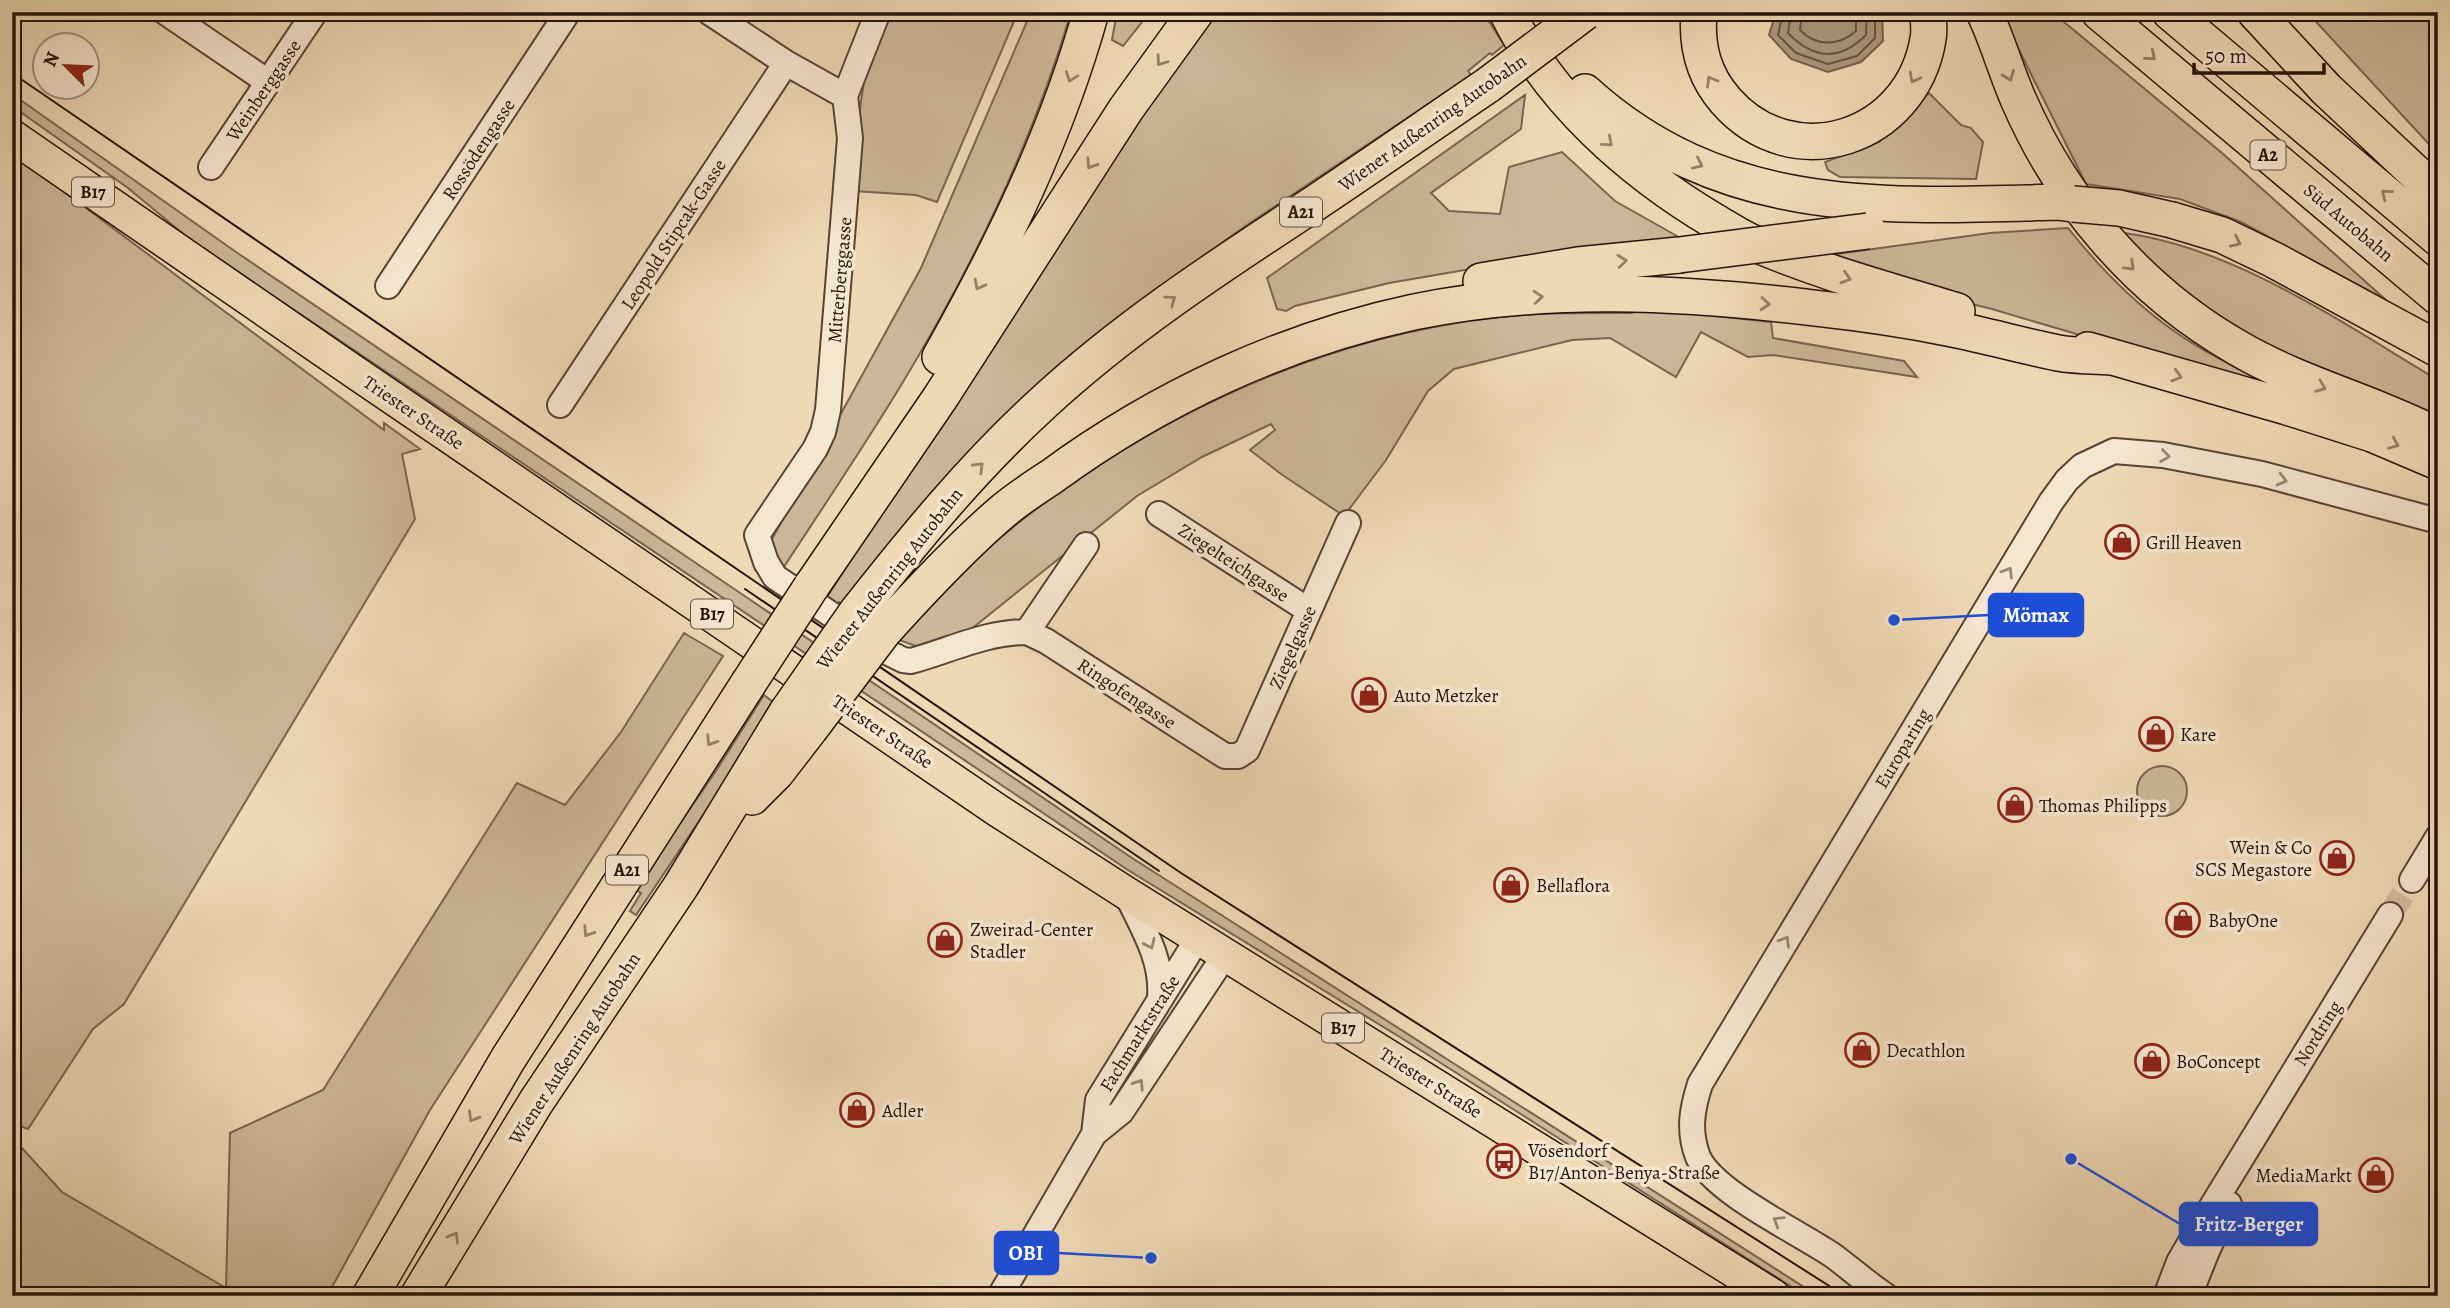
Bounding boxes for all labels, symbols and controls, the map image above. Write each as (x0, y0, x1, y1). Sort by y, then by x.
north arrow (32, 32, 102, 102)
scale bar (2194, 32, 2324, 76)
street label: Weinberggasse (220, 35, 307, 147)
text: 50 m (2205, 42, 2247, 70)
text: N (37, 48, 66, 71)
street label: Wiener Außenring Autobahn (1333, 48, 1532, 198)
one-way arrow (2143, 48, 2156, 60)
one-way arrow (1157, 53, 1169, 66)
one-way arrow (2000, 69, 2014, 81)
one-way arrow (1909, 70, 1922, 83)
one-way arrow (1065, 71, 1079, 83)
one-way arrow (1706, 75, 1719, 88)
street label: Rossödengasse (436, 94, 521, 205)
one-way arrow (1600, 134, 1613, 147)
road number: A2 (2250, 140, 2286, 170)
street label: Leopold Stipcak-Gasse (615, 154, 732, 315)
one-way arrow (1691, 156, 1703, 170)
one-way arrow (1086, 157, 1099, 170)
road number: B17 (72, 177, 114, 206)
street label: Süd Autobahn (2298, 177, 2399, 268)
one-way arrow (2381, 190, 2394, 202)
road number: A21 (1280, 197, 1322, 226)
street label: Mitterberggasse (822, 216, 858, 344)
one-way arrow (2229, 234, 2241, 248)
one-way arrow (1616, 254, 1627, 269)
one-way arrow (2122, 257, 2135, 270)
one-way arrow (1840, 269, 1852, 284)
one-way arrow (974, 278, 988, 290)
one-way arrow (1532, 290, 1543, 305)
one-way arrow (1164, 296, 1176, 309)
one-way arrow (1759, 296, 1770, 311)
one-way arrow (2171, 367, 2183, 382)
street label: Triester Straße (358, 369, 469, 456)
one-way arrow (2313, 379, 2326, 393)
one-way arrow (2387, 435, 2399, 449)
one-way arrow (2159, 448, 2171, 463)
one-way arrow (970, 462, 983, 475)
one-way arrow (2275, 472, 2287, 486)
street label: Wiener Außenring Autobahn (810, 482, 969, 676)
street label: Ziegelteichgasse (1173, 517, 1294, 608)
shop icon: Grill Heaven (2103, 523, 2141, 561)
place label: Grill Heaven (2146, 530, 2242, 556)
one-way arrow (2000, 567, 2013, 580)
callout: Mömax (1989, 594, 2083, 636)
road number: B17 (691, 600, 733, 628)
street label: Ziegelgasse (1263, 601, 1323, 693)
text: Mömax (2003, 601, 2070, 629)
street label: Ringofengasse (1072, 652, 1181, 735)
shop icon: Auto Metzker (1350, 676, 1388, 714)
place label: Auto Metzker (1393, 683, 1499, 709)
street label: Triester Straße (827, 688, 938, 775)
street label: Europaring (1869, 703, 1937, 793)
shop icon: Kare (2137, 715, 2175, 753)
place label: Kare (2180, 722, 2216, 748)
one-way arrow (707, 733, 719, 746)
shop icon: Thomas Philipps (1996, 786, 2034, 824)
place label: Thomas Philipps (2039, 793, 2167, 819)
place label: Wein & Co SCS Megastore (2195, 835, 2312, 883)
shop icon: Wein & Co SCS Megastore (2318, 839, 2356, 877)
road number: A21 (606, 856, 648, 884)
shop icon: Bellaflora (1492, 866, 1530, 904)
place label: Bellaflora (1536, 873, 1610, 899)
shop icon: BabyOne (2164, 901, 2202, 939)
place label: BabyOne (2208, 908, 2278, 934)
place label: Zweirad-Center Stadler (970, 917, 1093, 965)
shop icon: Zweirad-Center Stadler (926, 921, 964, 959)
one-way arrow (583, 924, 596, 937)
one-way arrow (1776, 936, 1789, 949)
one-way arrow (1141, 937, 1155, 949)
street label: Wiener Außenring Autobahn (502, 948, 647, 1150)
street label: Fachmarktstraße (1094, 970, 1186, 1097)
street label: Nordring (2288, 995, 2348, 1071)
road number: B17 (1322, 1014, 1364, 1042)
shop icon: Decathlon (1843, 1031, 1881, 1069)
place label: Decathlon (1886, 1038, 1966, 1064)
street label: Triester Straße (1374, 1041, 1487, 1125)
shop icon: BoConcept (2133, 1042, 2171, 1080)
place label: BoConcept (2176, 1049, 2261, 1075)
one-way arrow (1131, 1079, 1144, 1092)
shop icon: Adler (838, 1091, 876, 1129)
place label: Adler (881, 1098, 923, 1124)
one-way arrow (468, 1110, 481, 1123)
place label: Vösendorf B17/Anton-Benya-Straße (1527, 1138, 1720, 1186)
bus stop icon: Vösendorf B17/Anton-Benya-Straße (1485, 1142, 1523, 1180)
shop icon: MediaMarkt (2357, 1156, 2395, 1194)
place label: MediaMarkt (2256, 1163, 2352, 1189)
callout: Fritz-Berger (2180, 1203, 2317, 1245)
text: Fritz-Berger (2194, 1210, 2304, 1238)
one-way arrow (1772, 1217, 1785, 1230)
one-way arrow (445, 1232, 458, 1245)
callout: OBI (995, 1232, 1058, 1274)
text: OBI (1008, 1239, 1044, 1267)

